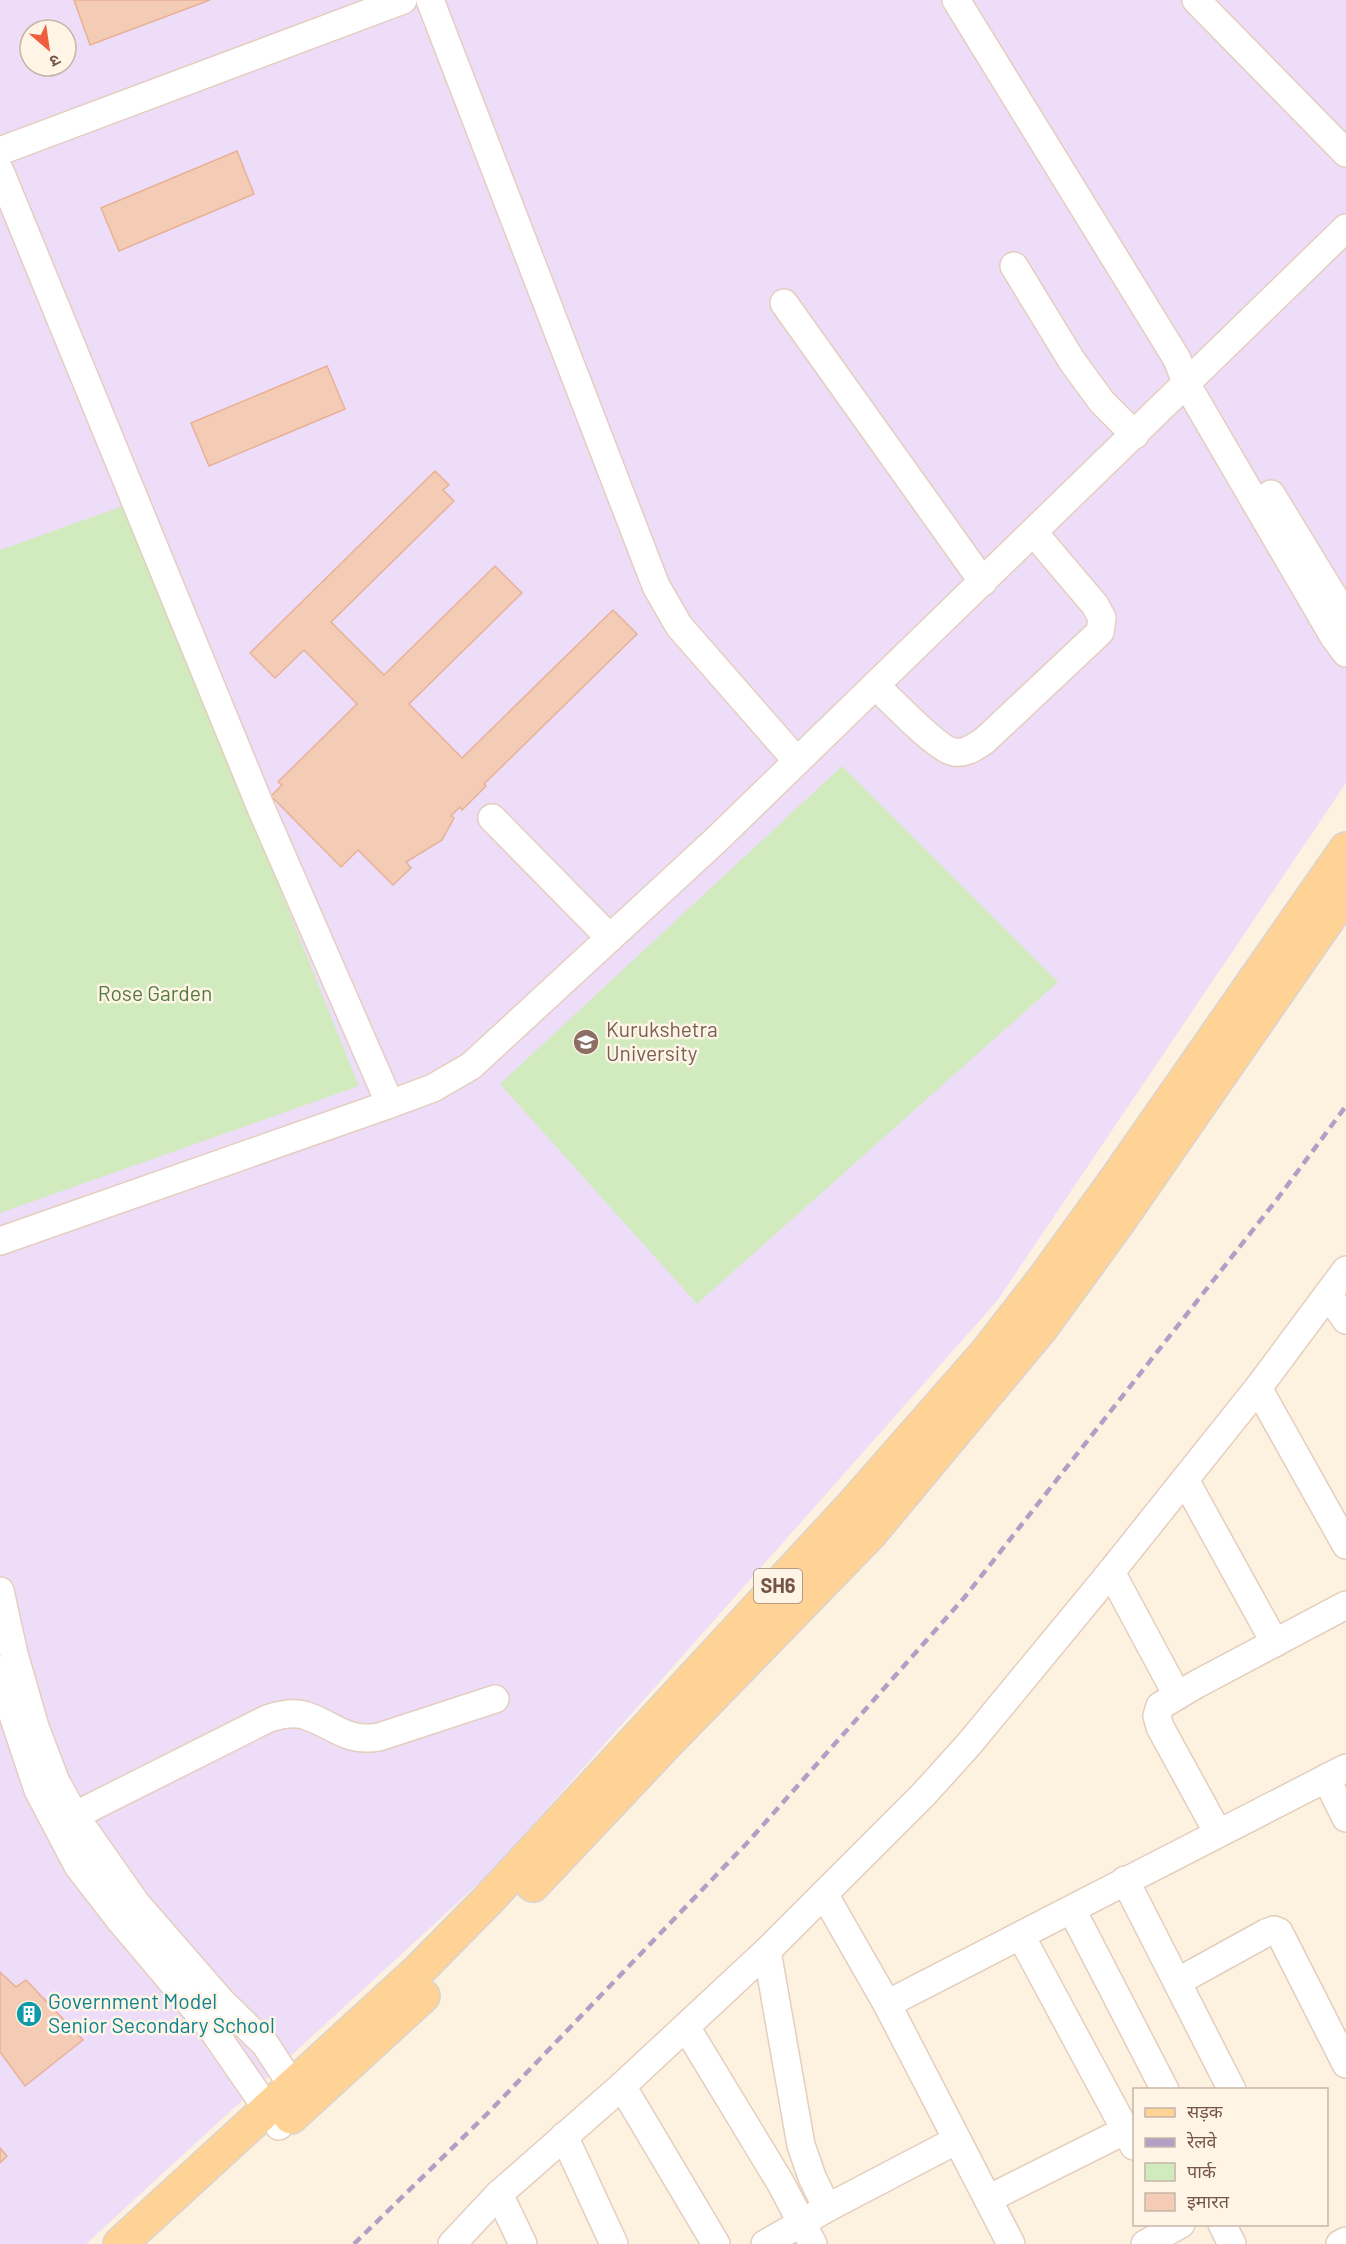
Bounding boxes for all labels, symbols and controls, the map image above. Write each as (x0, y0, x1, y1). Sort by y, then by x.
north arrow (18, 18, 78, 78)
text: उ (46, 51, 64, 72)
park label: Rose Garden (98, 980, 212, 1005)
place label: Kurukshetra University (606, 1016, 718, 1065)
school or university icon: Kurukshetra University (571, 1027, 601, 1057)
road number: SH6 (754, 1569, 802, 1603)
place label: Government Model Senior Secondary School (48, 1988, 275, 2037)
building icon: Government Model Senior Secondary School (14, 1999, 44, 2029)
legend (1133, 2088, 1328, 2226)
text: सड़क (1187, 2100, 1224, 2122)
text: रेलवे (1186, 2130, 1218, 2152)
text: पार्क (1187, 2160, 1217, 2182)
text: इमारत (1187, 2190, 1230, 2212)

